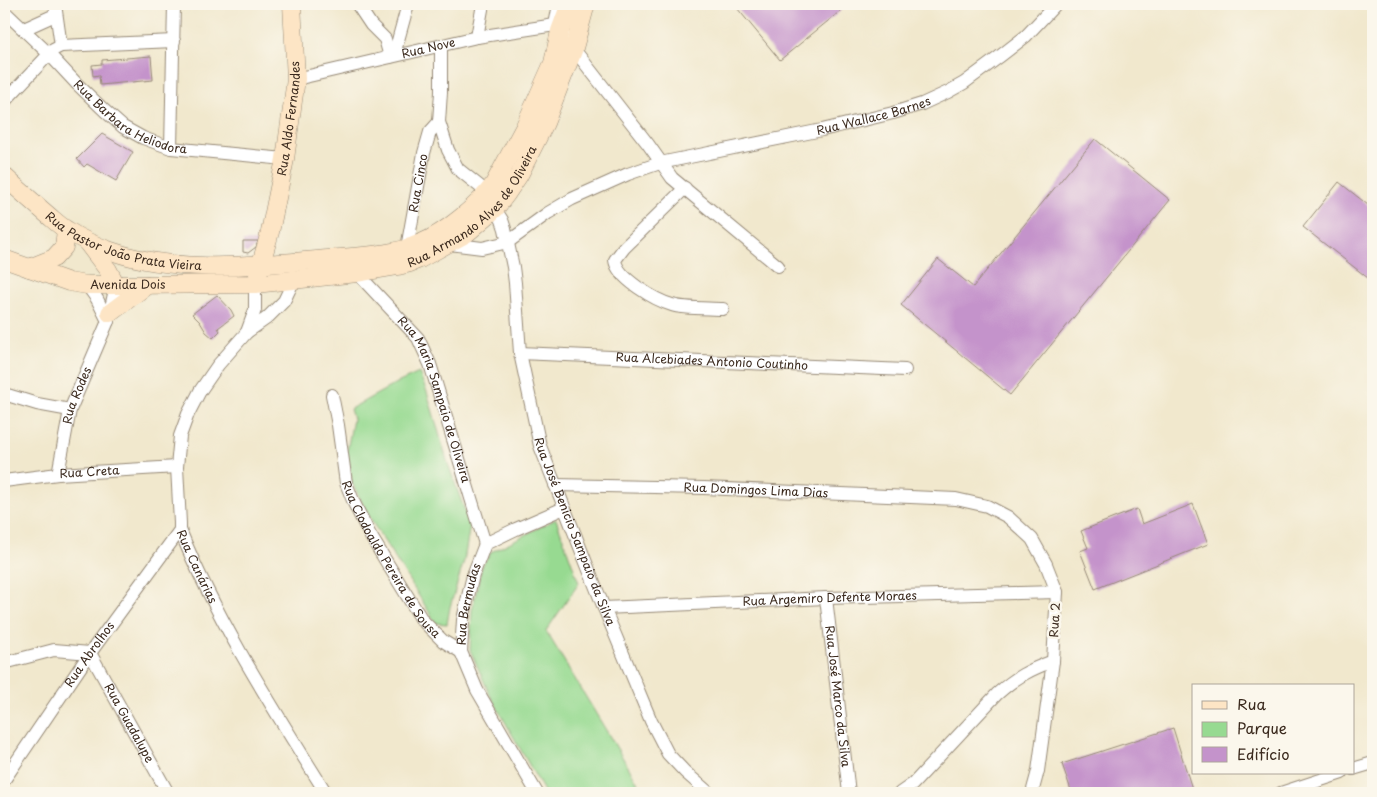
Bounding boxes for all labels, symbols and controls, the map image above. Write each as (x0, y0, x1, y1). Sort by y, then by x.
street label: Rua Nove (400, 32, 457, 62)
street label: Rua Aldo Fernandes (272, 60, 304, 177)
street label: Rua Barbara Heliodora (70, 75, 189, 158)
street label: Rua Wallace Barnes (815, 91, 934, 139)
street label: Rua Armando Alves de Oliveira (404, 142, 541, 271)
street label: Rua Cinco (404, 152, 432, 214)
street label: Rua Pastor João Prata Vieira (42, 207, 203, 274)
street label: Avenida Dois (90, 275, 166, 293)
street label: Rua Maria Sampaio de Oliveira (394, 312, 476, 485)
street label: Rua Alcebiades Antonio Coutinho (615, 347, 809, 374)
street label: Rua Rodes (58, 363, 96, 425)
street label: Rua José Benicio Sampaio da Silva (530, 436, 621, 629)
street label: Rua Creta (59, 460, 120, 482)
street label: Rua Clodoaldo Pereira de Sousa (338, 478, 445, 642)
street label: Rua Domingos Lima Dias (684, 478, 829, 501)
street label: Rua Canárias (173, 527, 223, 607)
street label: Rua Bermudas (451, 559, 485, 646)
street label: Rua Argemiro Defente Moraes (742, 586, 918, 610)
street label: Rua 2 (1044, 602, 1064, 638)
street label: Rua Abrolhos (59, 617, 119, 690)
street label: Rua José Marco da Silva (821, 624, 856, 769)
street label: Rua Guadalupe (101, 680, 159, 766)
legend (1192, 684, 1354, 774)
text: Rua (1237, 692, 1266, 715)
text: Parque (1237, 716, 1287, 739)
text: Edifício (1237, 742, 1290, 765)

